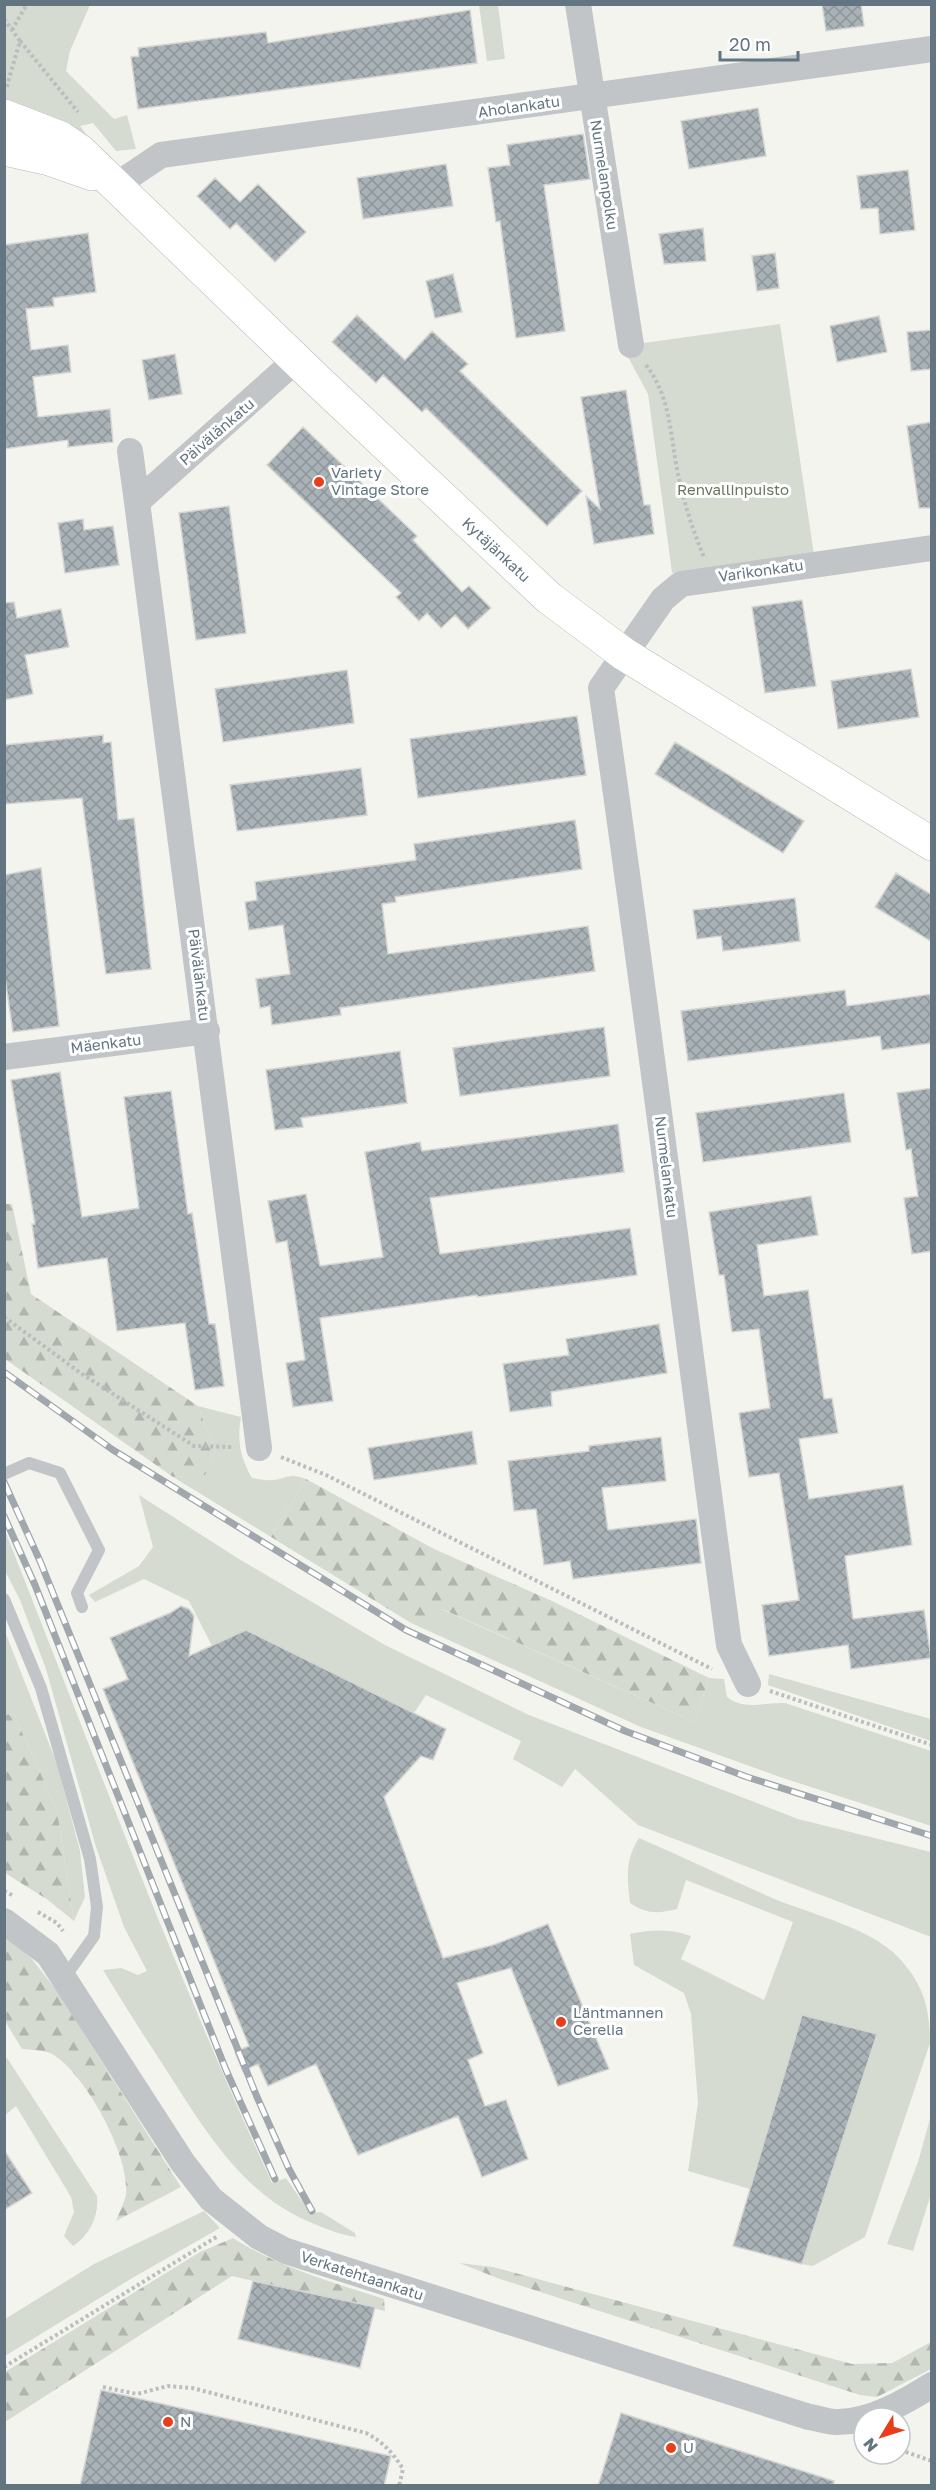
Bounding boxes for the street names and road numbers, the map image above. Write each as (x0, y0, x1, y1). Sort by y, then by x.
street label: Aholankatu (477, 91, 561, 121)
street label: Nurmelanpolku (587, 118, 623, 231)
street label: Päivälänkatu (175, 394, 257, 469)
street label: Kytäjänkatu (459, 513, 534, 585)
street label: Varikonkatu (717, 555, 805, 585)
street label: Päivälänkatu (185, 928, 215, 1022)
street label: Mäenkatu (70, 1030, 142, 1056)
street label: Nurmelankatu (652, 1115, 682, 1219)
street label: Verkatehtaankatu (299, 2247, 426, 2303)

